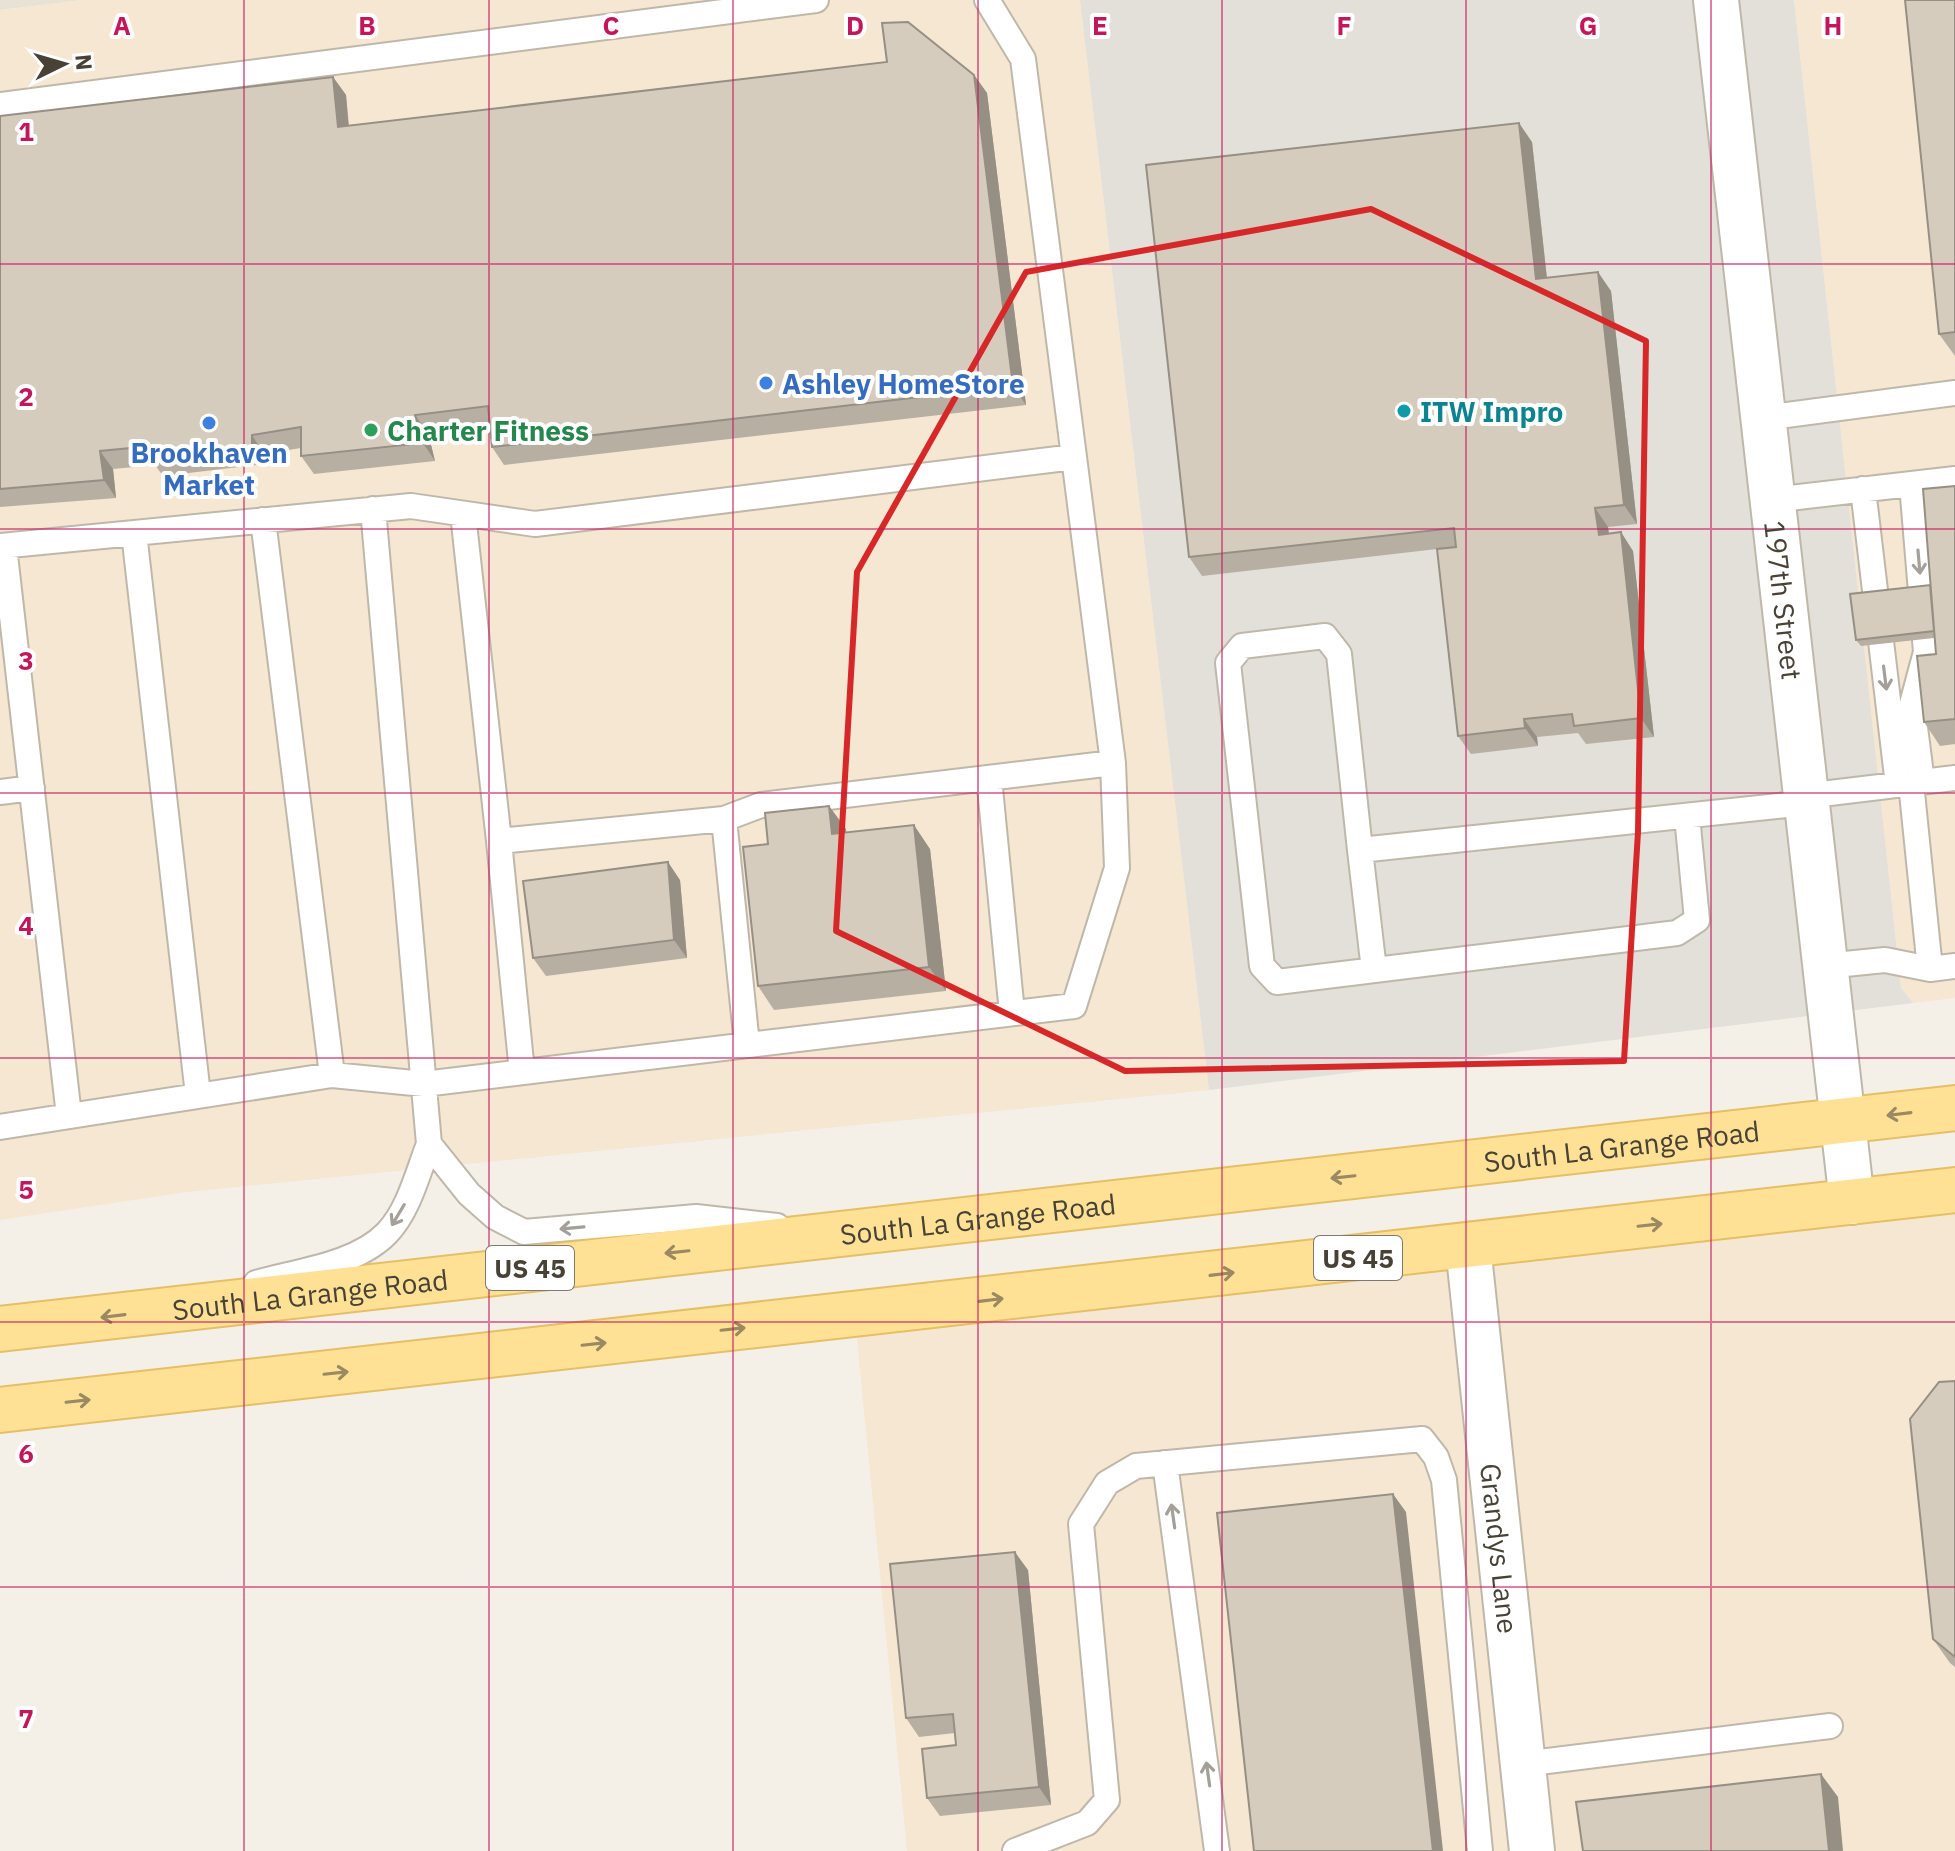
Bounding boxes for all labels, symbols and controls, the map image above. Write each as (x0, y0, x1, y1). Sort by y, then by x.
text: A (113, 8, 131, 42)
text: B (358, 8, 376, 42)
text: C (603, 8, 620, 42)
text: D (846, 8, 864, 42)
text: E (1092, 8, 1108, 42)
text: F (1336, 8, 1352, 42)
text: G (1579, 8, 1597, 42)
text: H (1824, 8, 1842, 42)
north arrow (24, 24, 104, 104)
text: N (69, 53, 100, 71)
text: 1 (18, 114, 34, 148)
place label: Ashley HomeStore (782, 365, 1025, 402)
marker: Ashley HomeStore (757, 374, 775, 392)
text: 2 (18, 379, 34, 413)
place label: ITW Impro (1420, 393, 1563, 430)
marker: ITW Impro (1395, 402, 1413, 420)
place label: Charter Fitness (387, 412, 589, 449)
marker: Brookhaven Market (200, 414, 218, 432)
marker: Charter Fitness (362, 421, 380, 439)
place label: Brookhaven Market (130, 434, 288, 503)
street label: 197th Street (1757, 519, 1811, 682)
one-way arrow (1911, 548, 1926, 574)
text: 3 (18, 643, 34, 677)
one-way arrow (1878, 664, 1893, 691)
text: 4 (18, 908, 34, 942)
one-way arrow (1887, 1107, 1912, 1122)
street label: South La Grange Road (1482, 1112, 1762, 1180)
one-way arrow (1330, 1169, 1357, 1184)
text: 5 (18, 1172, 34, 1206)
street label: South La Grange Road (838, 1185, 1118, 1252)
one-way arrow (390, 1203, 406, 1226)
one-way arrow (1636, 1218, 1662, 1233)
one-way arrow (559, 1220, 586, 1235)
road number: US 45 (1314, 1236, 1402, 1280)
one-way arrow (664, 1244, 691, 1259)
road number: US 45 (486, 1246, 574, 1290)
street label: South La Grange Road (170, 1260, 450, 1328)
one-way arrow (1208, 1266, 1235, 1281)
one-way arrow (977, 1292, 1004, 1307)
one-way arrow (100, 1308, 127, 1323)
one-way arrow (719, 1321, 746, 1336)
one-way arrow (580, 1337, 607, 1352)
one-way arrow (322, 1365, 349, 1380)
one-way arrow (64, 1394, 90, 1409)
text: 6 (18, 1436, 34, 1470)
street label: Grandys Lane (1473, 1461, 1527, 1635)
one-way arrow (1165, 1503, 1180, 1530)
text: 7 (18, 1701, 34, 1735)
one-way arrow (1200, 1762, 1215, 1787)

